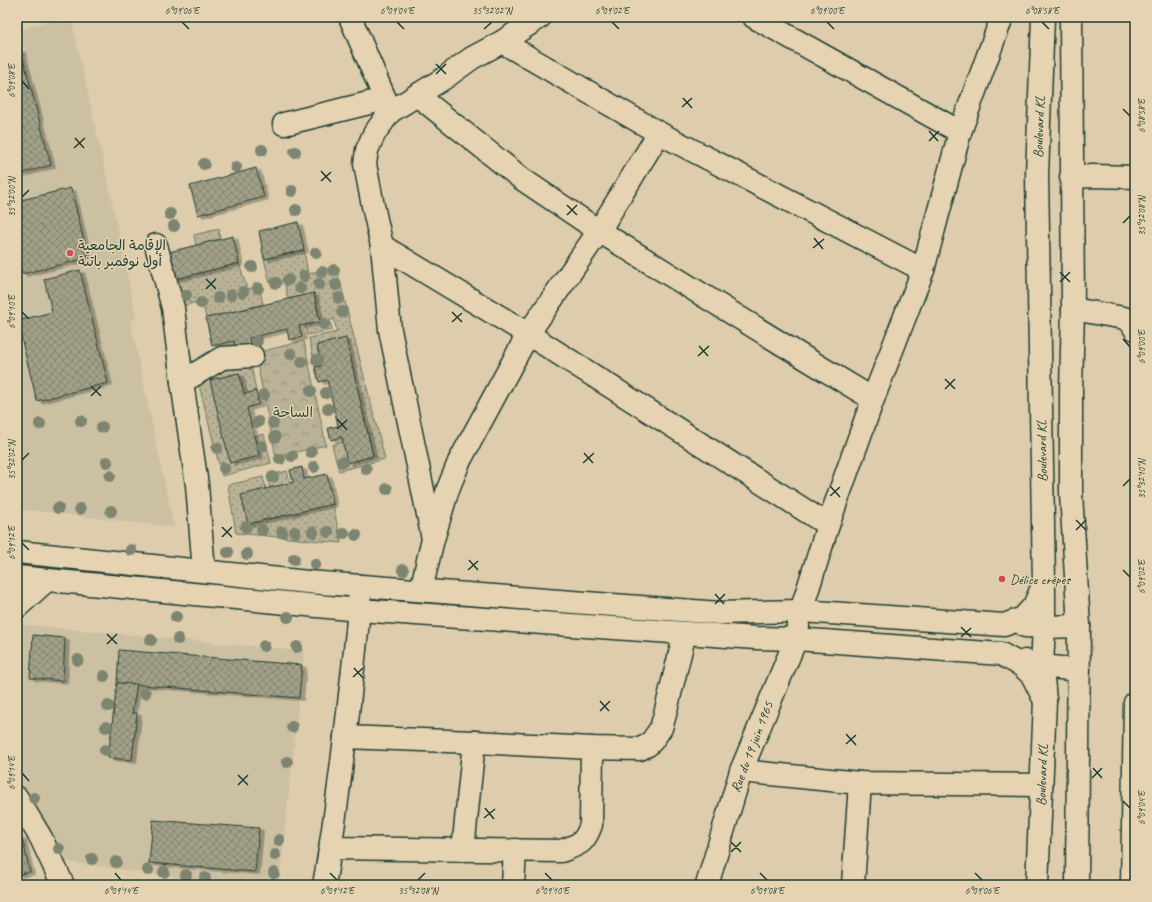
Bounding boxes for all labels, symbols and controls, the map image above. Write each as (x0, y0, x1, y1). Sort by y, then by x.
text: 6°09'06"E (165, 4, 201, 17)
text: 6°09'04"E (380, 4, 416, 17)
text: 35°32'02"N (472, 4, 514, 17)
text: 6°09'02"E (595, 4, 631, 17)
text: 6°09'00"E (810, 4, 846, 17)
text: 6°08'58"E (1025, 4, 1061, 17)
text: 6°09'08"E (5, 62, 18, 98)
street label: Boulevard KL (1029, 96, 1049, 158)
text: 6°08'58"E (1135, 97, 1148, 133)
text: 35°32'00"N (5, 175, 18, 217)
text: 35°32'08"N (1135, 194, 1148, 236)
place label: الإقامة الجامعية أول نوفمبر باتنة (78, 237, 166, 270)
marker: الإقامة الجامعية أول نوفمبر باتنة (65, 248, 75, 258)
text: 6°09'10"E (5, 293, 18, 329)
text: 6°09'00"E (1135, 328, 1148, 364)
park label: الساحة (273, 404, 313, 421)
street label: Boulevard KL (1033, 420, 1051, 482)
text: 35°32'02"N (5, 438, 18, 480)
text: 35°32'10"N (1135, 457, 1148, 499)
text: 6°09'12"E (5, 524, 18, 560)
text: 6°09'02"E (1135, 558, 1148, 594)
place label: Délice crêpes (1010, 571, 1071, 588)
marker: Délice crêpes (997, 574, 1007, 584)
street label: Rue du 19 juin 1965 (727, 699, 777, 795)
street label: Boulevard KL (1032, 744, 1052, 806)
text: 6°09'14"E (5, 754, 18, 790)
text: 6°09'04"E (1135, 789, 1148, 825)
text: 6°09'14"E (104, 884, 140, 897)
text: 6°09'12"E (320, 884, 356, 897)
text: 35°32'08"N (398, 884, 440, 897)
text: 6°09'10"E (535, 884, 571, 897)
text: 6°09'08"E (750, 884, 786, 897)
text: 6°09'06"E (965, 884, 1001, 897)

